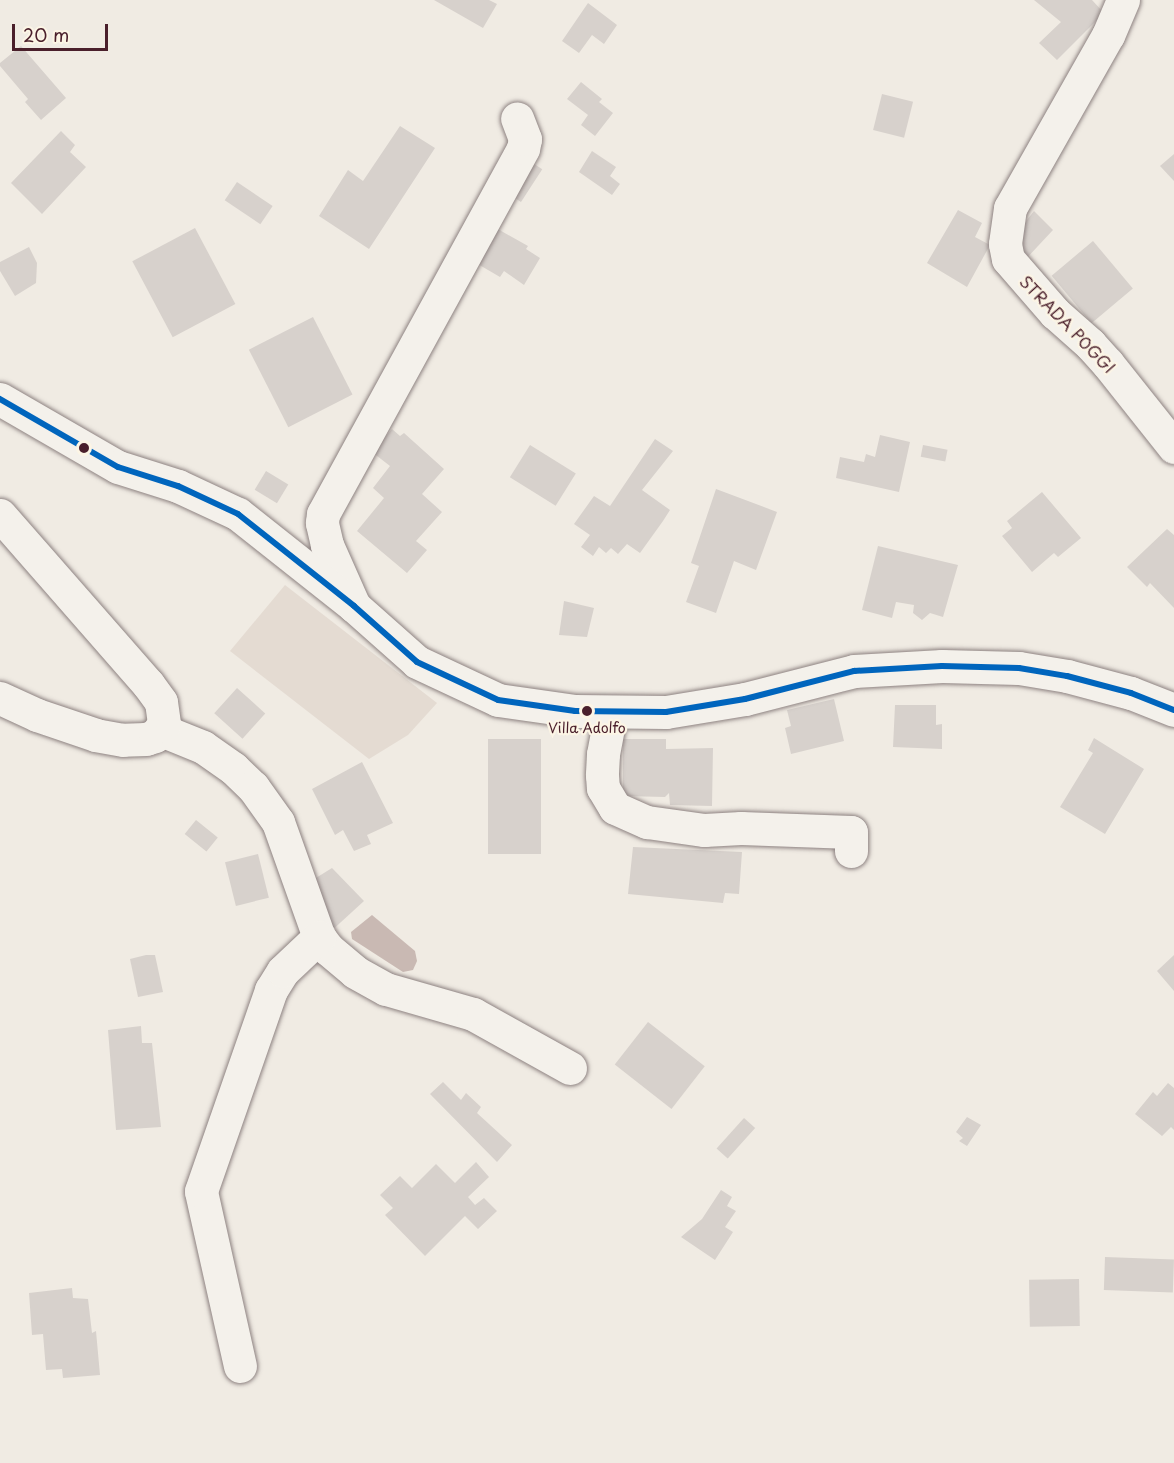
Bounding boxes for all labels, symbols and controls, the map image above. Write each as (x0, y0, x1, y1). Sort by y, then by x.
scale bar (15, 12, 111, 50)
text: 20 m (23, 21, 69, 48)
street label: STRADA POGGI (1016, 271, 1120, 377)
unlabelled marker (78, 442, 90, 454)
marker: Villa Adolfo (581, 705, 593, 717)
place label: Villa Adolfo (548, 720, 626, 736)

